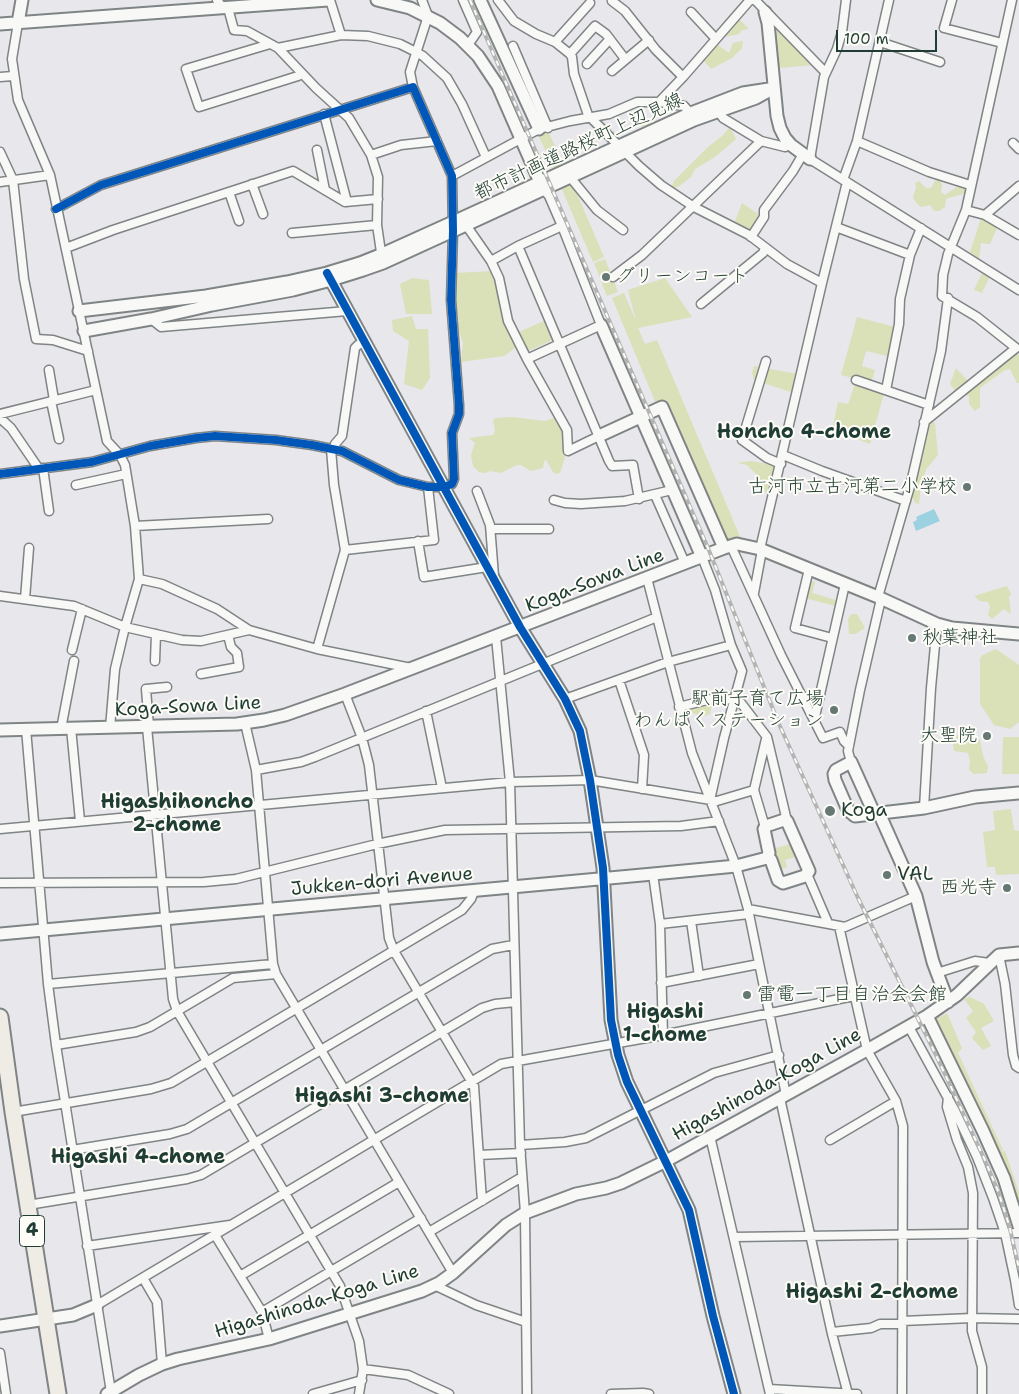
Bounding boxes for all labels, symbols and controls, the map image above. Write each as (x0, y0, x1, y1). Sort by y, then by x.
scale bar (839, 20, 940, 52)
text: 100 m (844, 29, 889, 49)
street label: 都市計画道路桜町上辺見線 (471, 88, 687, 206)
place label: グリーンコート (616, 266, 749, 288)
marker: グリーンコート (600, 271, 612, 283)
district label: Honcho 4-chome (717, 421, 891, 445)
place label: 古河市立古河第二小学校 (748, 476, 957, 498)
marker: 古河市立古河第二小学校 (961, 481, 973, 493)
street label: Koga-Sowa Line (522, 544, 668, 618)
place label: 秋葉神社 (922, 627, 998, 649)
marker: 秋葉神社 (906, 632, 918, 644)
place label: 駅前子育て広場 わんぱくステーション (634, 688, 824, 732)
street label: Koga-Sowa Line (114, 692, 262, 722)
marker: 駅前子育て広場 わんぱくステーション (828, 704, 840, 716)
place label: 大聖院 (920, 725, 977, 747)
marker: 大聖院 (981, 730, 993, 742)
district label: Higashihoncho 2-chome (101, 791, 253, 838)
place label: Koga (841, 800, 887, 822)
marker: Koga (823, 804, 837, 818)
street label: Jukken-dori Avenue (290, 863, 474, 901)
place label: VAL (897, 864, 933, 886)
marker: VAL (881, 869, 893, 881)
place label: 西光寺 (940, 877, 997, 899)
marker: 西光寺 (1001, 882, 1013, 894)
place label: 雷電一丁目自治会会館 (757, 984, 947, 1006)
marker: 雷電一丁目自治会会館 (741, 989, 753, 1001)
district label: Higashi 1-chome (623, 1001, 707, 1048)
street label: Higashinoda-Koga Line (669, 1024, 865, 1146)
district label: Higashi 3-chome (295, 1085, 469, 1109)
district label: Higashi 4-chome (51, 1146, 225, 1170)
road number: 4 (20, 1216, 44, 1246)
street label: Higashinoda-Koga Line (212, 1260, 422, 1344)
district label: Higashi 2-chome (785, 1281, 959, 1305)

